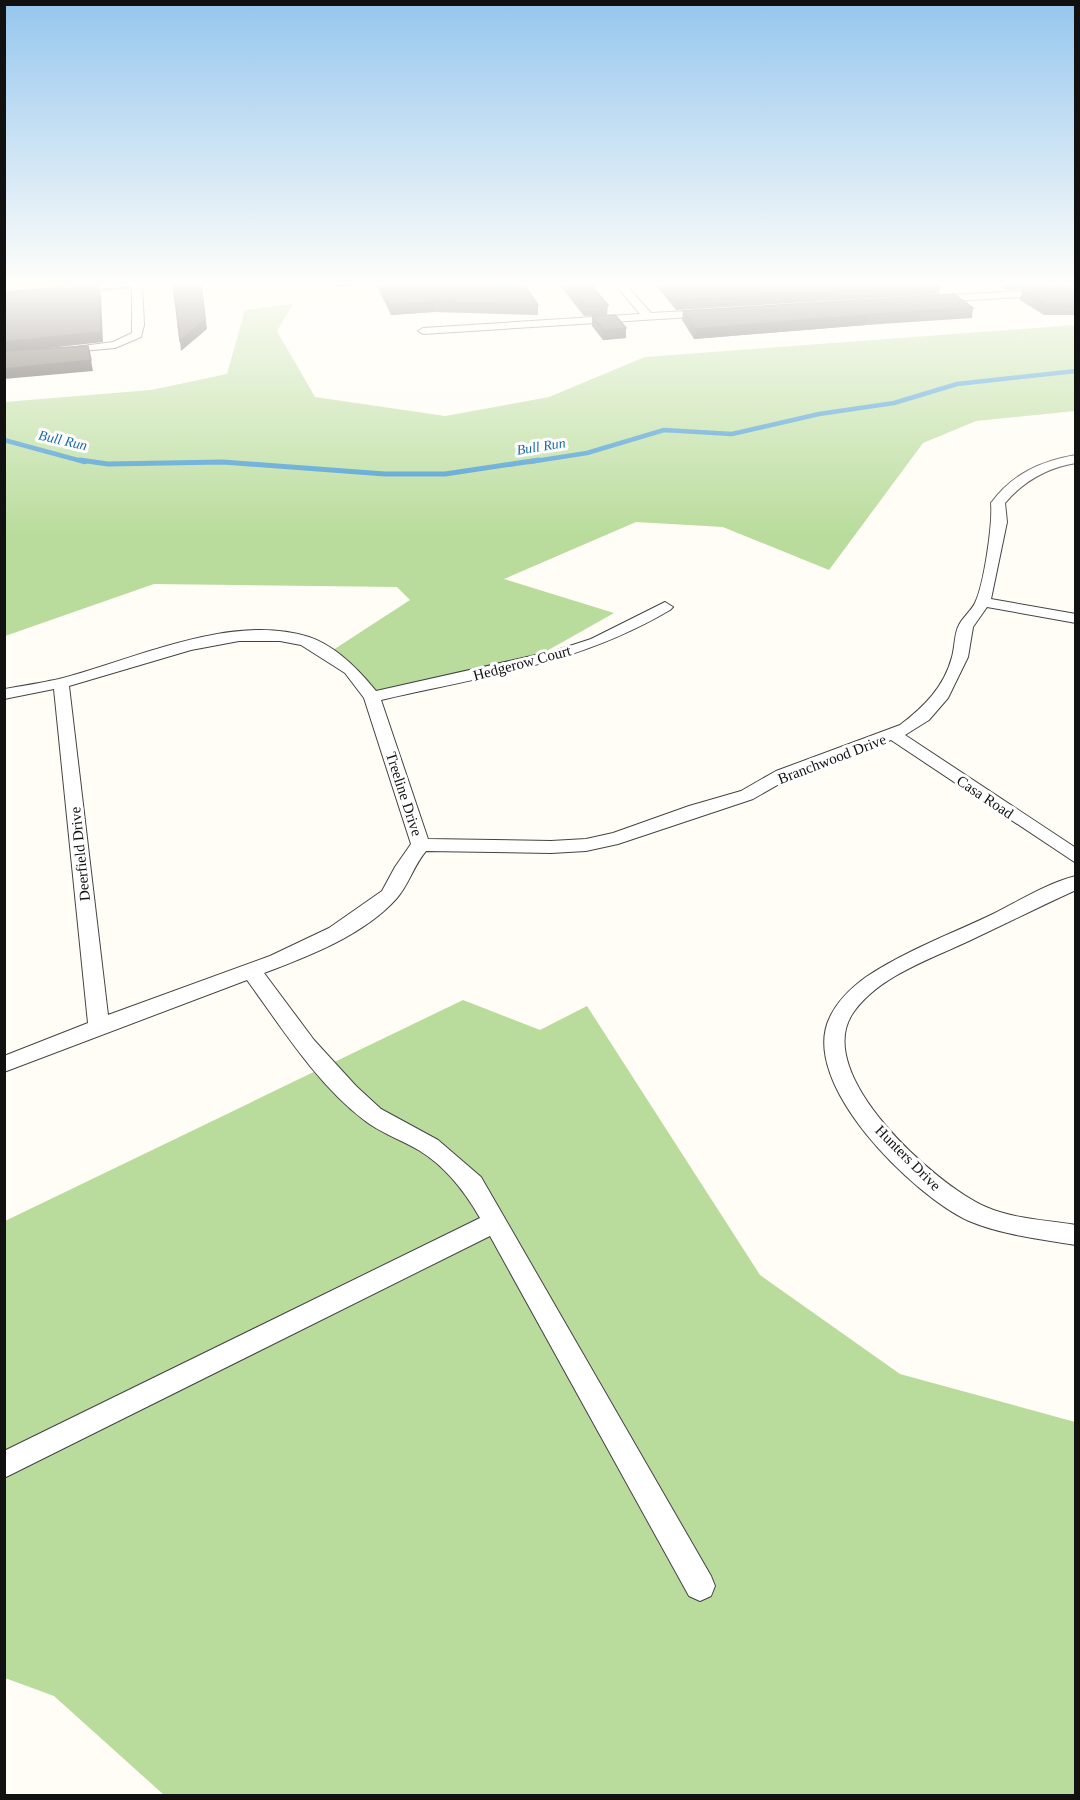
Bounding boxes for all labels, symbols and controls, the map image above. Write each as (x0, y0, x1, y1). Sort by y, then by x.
water label: Bull Run (37, 428, 89, 453)
water label: Bull Run (516, 435, 567, 458)
street label: Hedgerow Court (471, 642, 573, 684)
street label: Branchwood Drive (776, 731, 889, 787)
street label: Treeline Drive (383, 750, 425, 838)
street label: Casa Road (954, 772, 1017, 822)
street label: Deerfield Drive (67, 806, 93, 902)
street label: Hunters Drive (872, 1122, 944, 1194)

